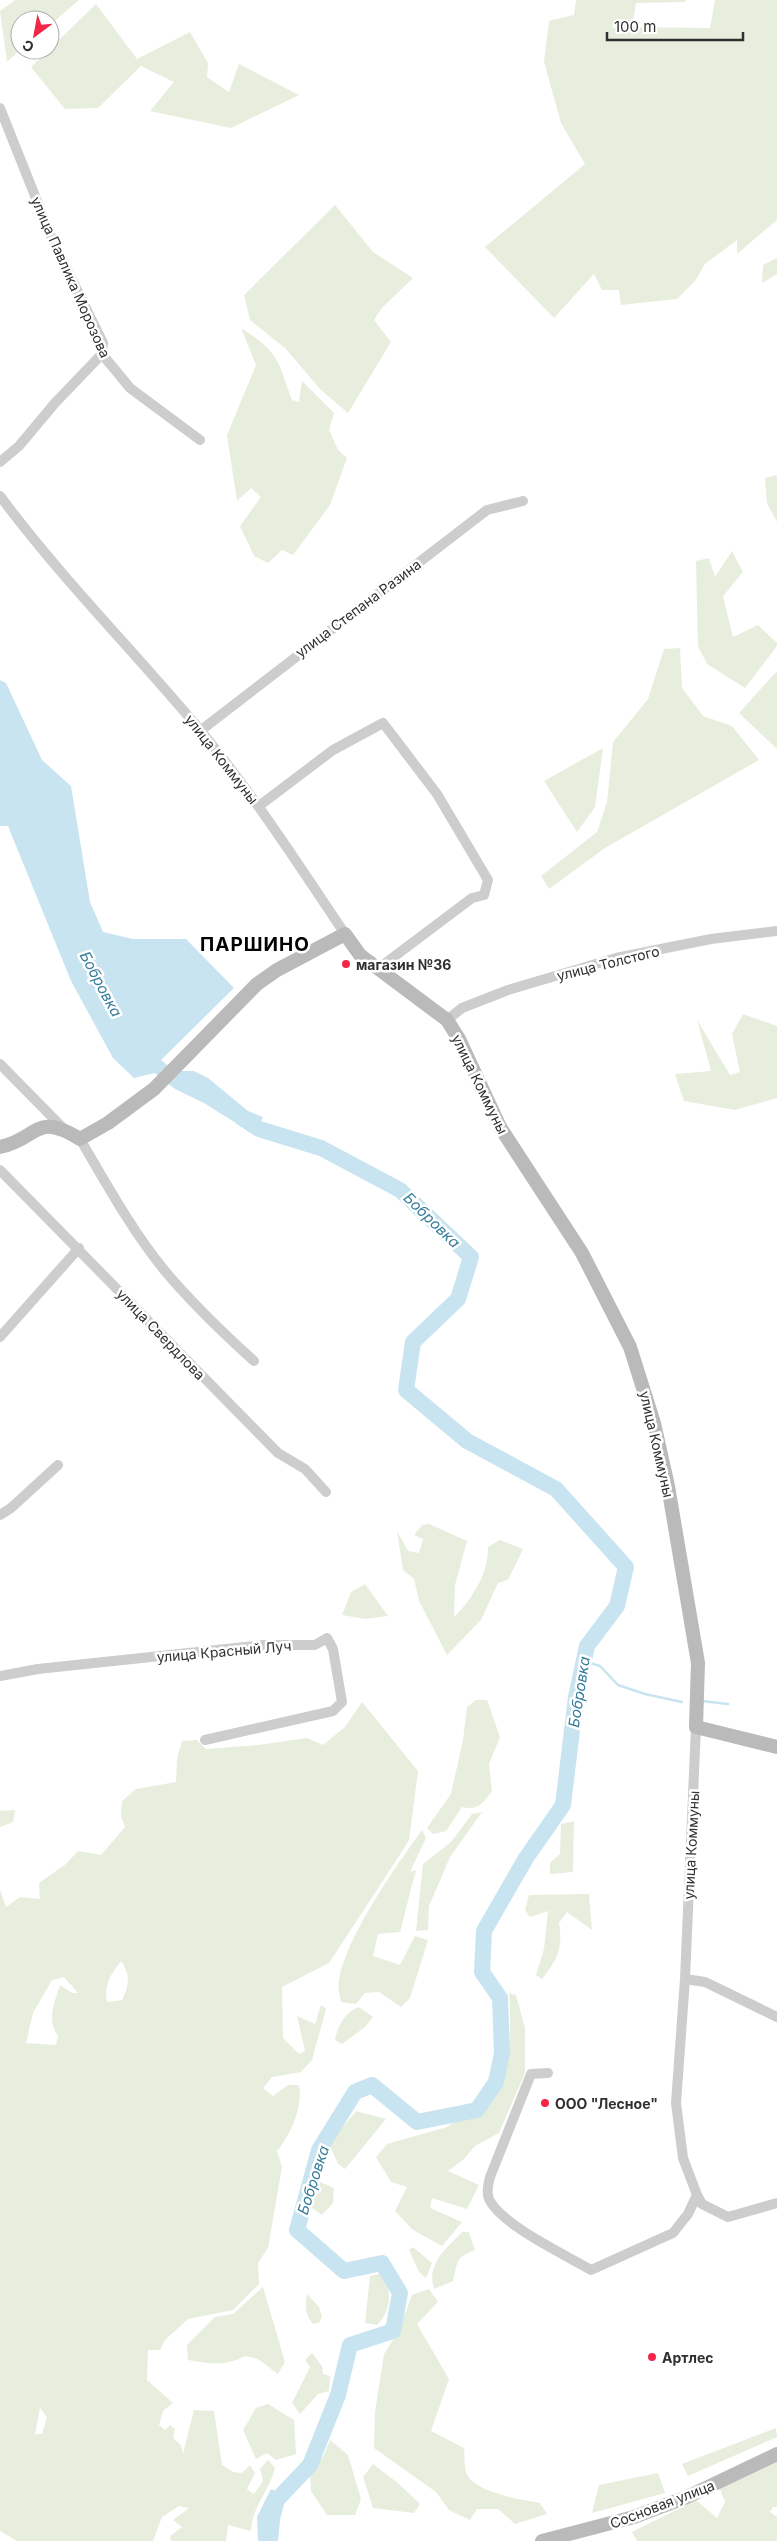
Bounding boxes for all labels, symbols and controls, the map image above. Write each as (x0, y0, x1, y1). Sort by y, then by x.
north arrow (10, 10, 60, 60)
scale bar (607, 10, 743, 42)
text: 100 m (614, 17, 656, 36)
text: С (19, 36, 37, 56)
street label: улица Павлика Морозова (28, 194, 114, 360)
street label: улица Степана Разина (292, 555, 424, 661)
street label: улица Коммуны (182, 711, 262, 807)
district label: ПАРШИНО (200, 933, 310, 956)
street label: улица Толстого (555, 942, 661, 984)
water label: Бобровка (76, 948, 126, 1020)
place label: магазин №36 (356, 956, 451, 973)
marker: магазин №36 (340, 958, 352, 970)
street label: улица Коммуны (448, 1031, 512, 1137)
water label: Бобровка (400, 1188, 464, 1252)
street label: улица Свердлова (113, 1285, 209, 1383)
street label: улица Коммуны (636, 1389, 678, 1499)
street label: улица Красный Луч (156, 1637, 292, 1665)
water label: Бобровка (564, 1655, 594, 1729)
street label: улица Коммуны (680, 1790, 702, 1900)
place label: ООО "Лесное" (555, 2095, 658, 2112)
marker: ООО "Лесное" (539, 2097, 551, 2109)
water label: Бобровка (293, 2143, 333, 2217)
place label: Артлес (662, 2349, 713, 2366)
marker: Артлес (646, 2351, 658, 2363)
street label: Сосновая улица (607, 2476, 717, 2532)

